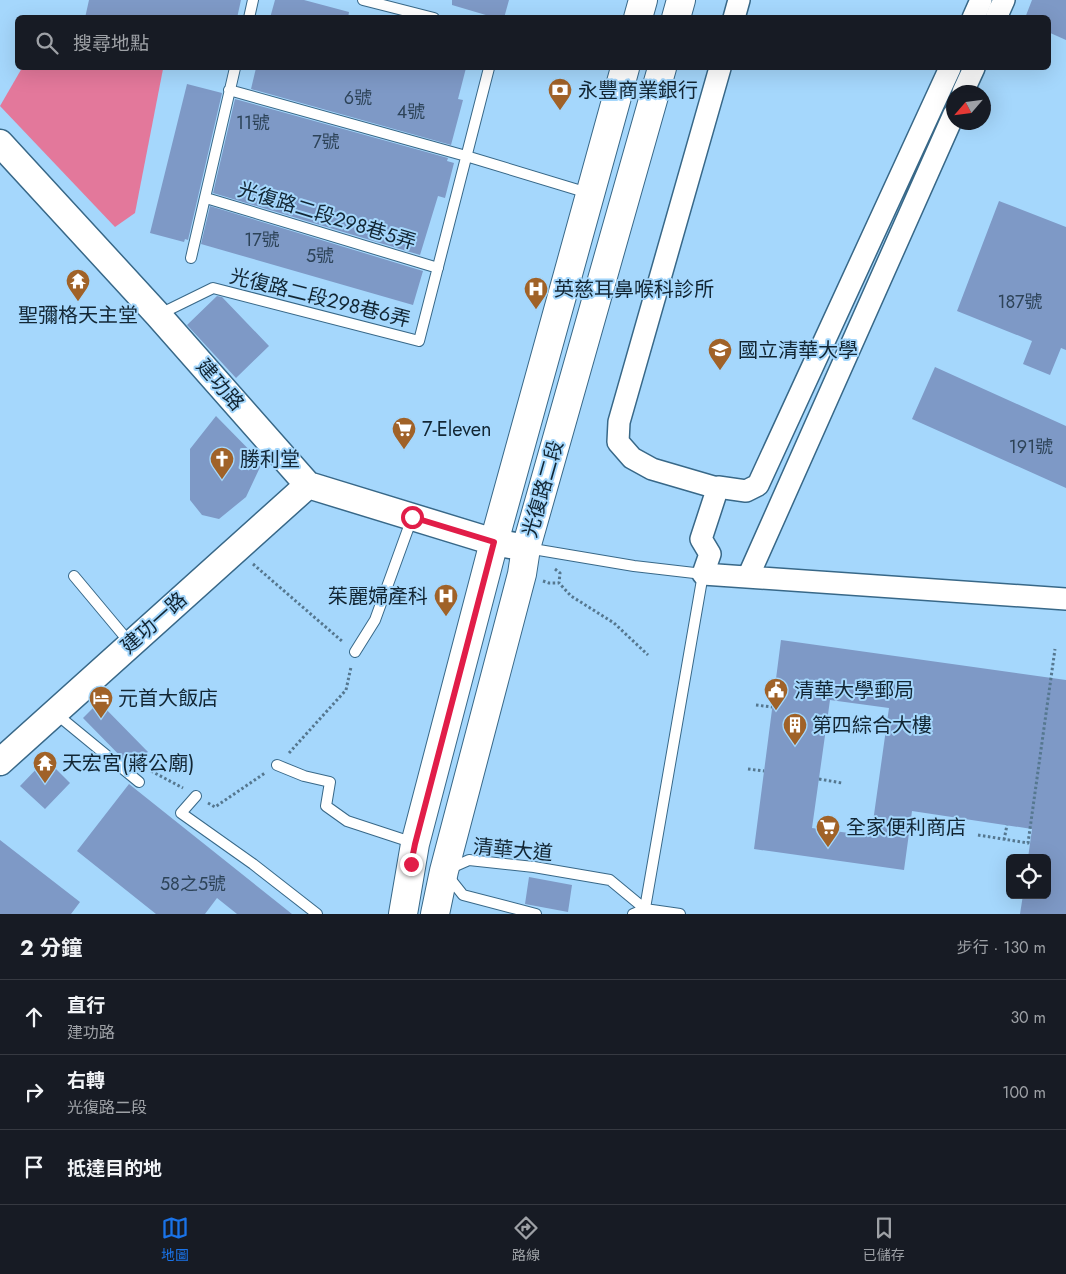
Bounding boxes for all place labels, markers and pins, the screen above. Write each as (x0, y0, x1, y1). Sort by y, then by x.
place label: 永豐商業銀行 (578, 76, 698, 105)
bank icon: 永豐商業銀行 (547, 77, 573, 111)
temple icon: 聖彌格天主堂 (65, 268, 91, 302)
place label: 英慈耳鼻喉科診所 (554, 275, 714, 304)
hospital icon: 英慈耳鼻喉科診所 (523, 276, 549, 310)
place label: 聖彌格天主堂 (18, 301, 138, 330)
place label: 國立清華大學 (738, 336, 858, 365)
school or university icon: 國立清華大學 (707, 337, 733, 371)
place label: 7-Eleven (422, 415, 492, 444)
supermarket icon: 7-Eleven (391, 416, 417, 450)
place label: 勝利堂 (240, 445, 300, 474)
church icon: 勝利堂 (209, 446, 235, 480)
place label: 茱麗婦產科 (328, 582, 428, 611)
hospital icon: 茱麗婦產科 (433, 583, 459, 617)
place label: 清華大學郵局 (794, 676, 914, 705)
public building icon: 清華大學郵局 (763, 677, 789, 711)
place label: 元首大飯店 (118, 684, 218, 713)
hotel icon: 元首大飯店 (88, 685, 114, 719)
place label: 第四綜合大樓 (812, 711, 932, 740)
building icon: 第四綜合大樓 (782, 712, 808, 746)
place label: 天宏宮(蔣公廟) (62, 749, 194, 778)
temple icon: 天宏宮(蔣公廟) (32, 750, 58, 784)
place label: 全家便利商店 (846, 813, 966, 842)
supermarket icon: 全家便利商店 (815, 814, 841, 848)

